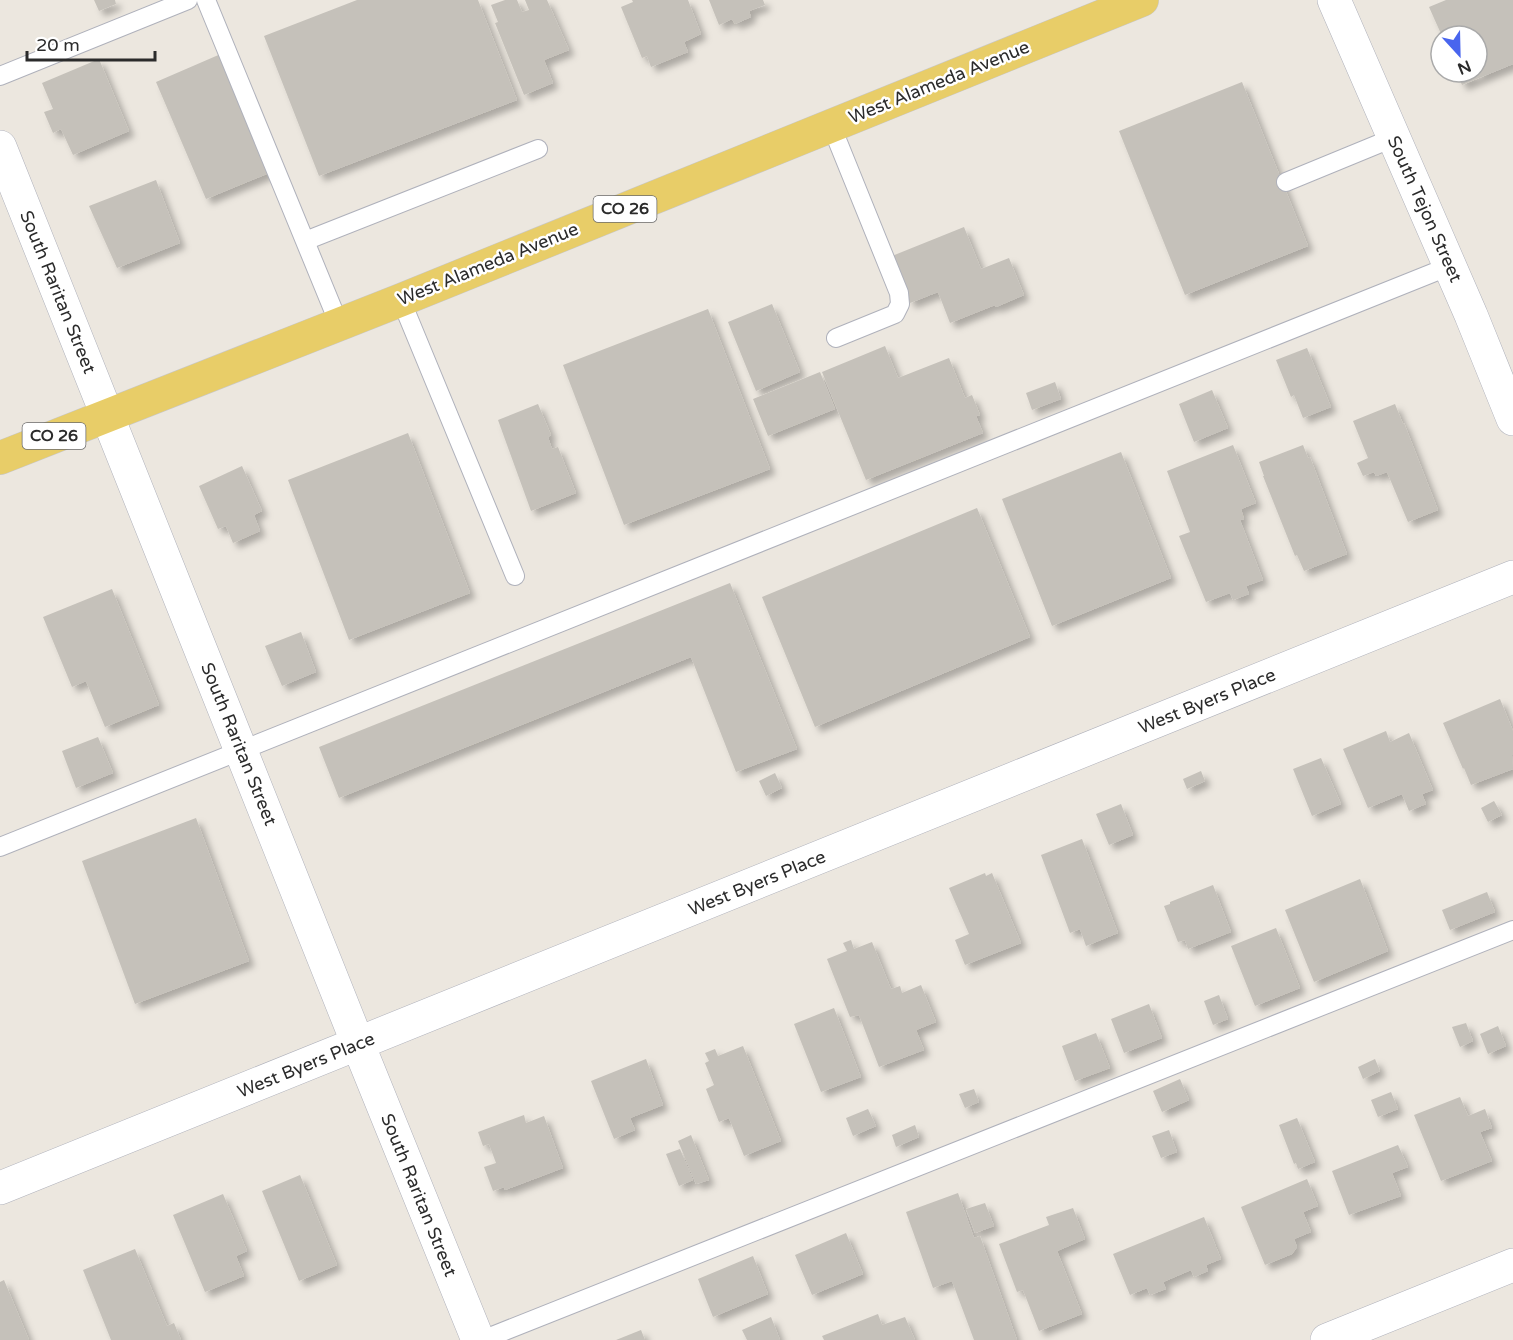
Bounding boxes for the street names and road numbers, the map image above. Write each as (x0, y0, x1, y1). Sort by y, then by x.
street label: West Alameda Avenue (845, 36, 1033, 128)
street label: South Tejon Street (1383, 132, 1467, 286)
road number: CO 26 (594, 196, 656, 222)
street label: South Raritan Street (15, 207, 101, 377)
street label: West Alameda Avenue (394, 218, 582, 310)
road number: CO 26 (22, 423, 86, 449)
street label: South Raritan Street (196, 659, 282, 829)
street label: West Byers Place (1135, 663, 1279, 739)
street label: West Byers Place (685, 845, 829, 921)
street label: West Byers Place (234, 1027, 378, 1103)
street label: South Raritan Street (376, 1110, 462, 1280)

